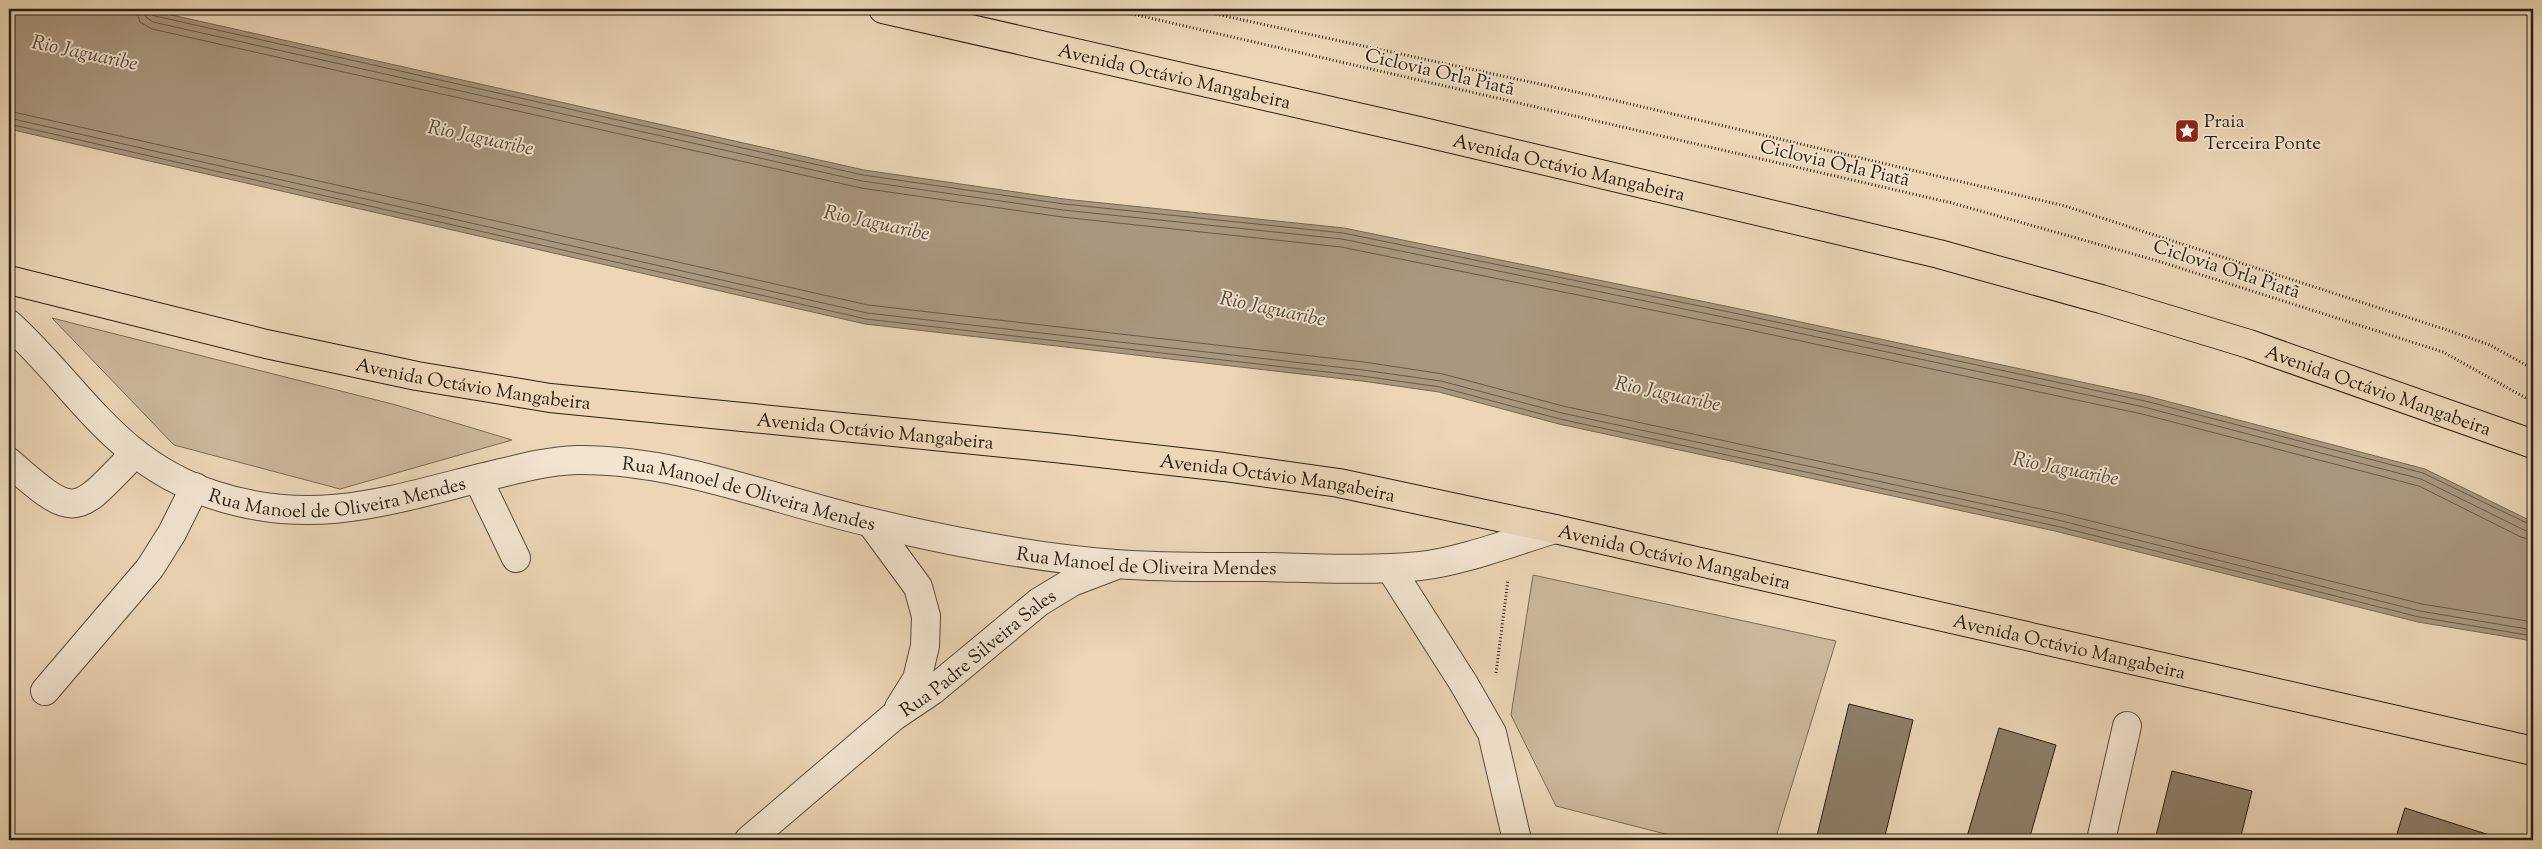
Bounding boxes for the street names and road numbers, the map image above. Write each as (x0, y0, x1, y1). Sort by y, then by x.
street label: Avenida Octávio Mangabeira (1055, 38, 1293, 117)
street label: Ciclovia Orla Piatã (1362, 43, 1517, 104)
street label: Avenida Octávio Mangabeira (1450, 128, 1688, 210)
street label: Ciclovia Orla Piatã (1757, 134, 1912, 195)
street label: Ciclovia Orla Piatã (2149, 234, 2303, 307)
street label: Avenida Octávio Mangabeira (2261, 340, 2494, 444)
street label: Avenida Octávio Mangabeira (353, 352, 592, 418)
street label: Avenida Octávio Mangabeira (755, 408, 995, 458)
street label: Avenida Octávio Mangabeira (1158, 449, 1398, 511)
street label: Rua Manoel de Oliveira Mendes (621, 451, 878, 539)
street label: Rua Manoel de Oliveira Mendes (205, 471, 469, 526)
street label: Avenida Octávio Mangabeira (1555, 519, 1793, 598)
street label: Rua Manoel de Oliveira Mendes (1014, 541, 1277, 583)
street label: Rua Padre Silveira Sales (895, 584, 1062, 725)
street label: Avenida Octávio Mangabeira (1950, 609, 2188, 688)

